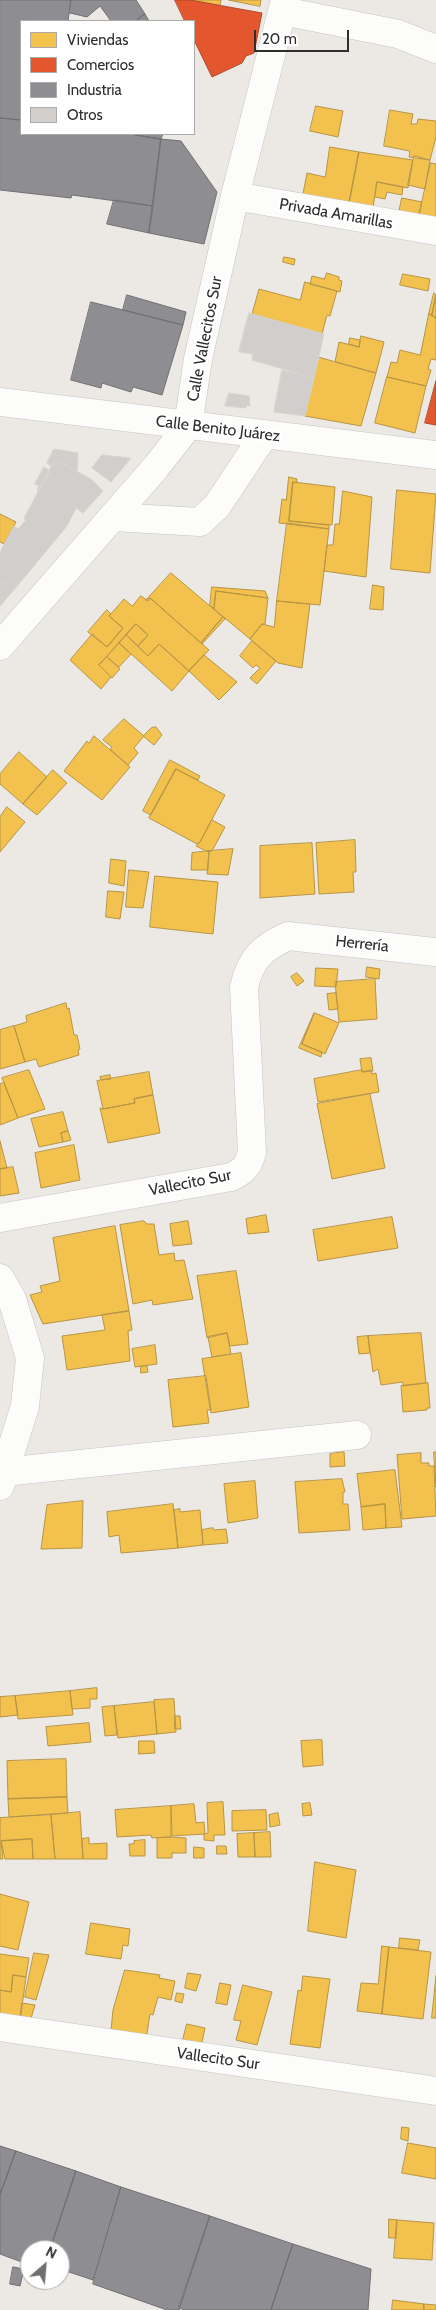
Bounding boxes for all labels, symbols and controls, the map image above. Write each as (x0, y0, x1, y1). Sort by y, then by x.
legend (20, 20, 195, 135)
scale bar (256, 20, 351, 52)
text: 20 m (262, 30, 297, 48)
text: Viviendas (67, 31, 128, 49)
text: Comercios (67, 56, 134, 74)
text: Industria (67, 81, 122, 99)
text: Otros (67, 106, 103, 124)
street label: Privada Amarillas (278, 195, 394, 233)
street label: Calle Vallecitos Sur (183, 275, 227, 403)
street label: Calle Benito Juárez (155, 412, 281, 446)
street label: Herrería (334, 932, 390, 956)
street label: Vallecito Sur (147, 1166, 233, 1200)
street label: Vallecito Sur (175, 2044, 261, 2074)
north arrow (20, 2240, 70, 2290)
text: N (43, 2242, 60, 2263)

